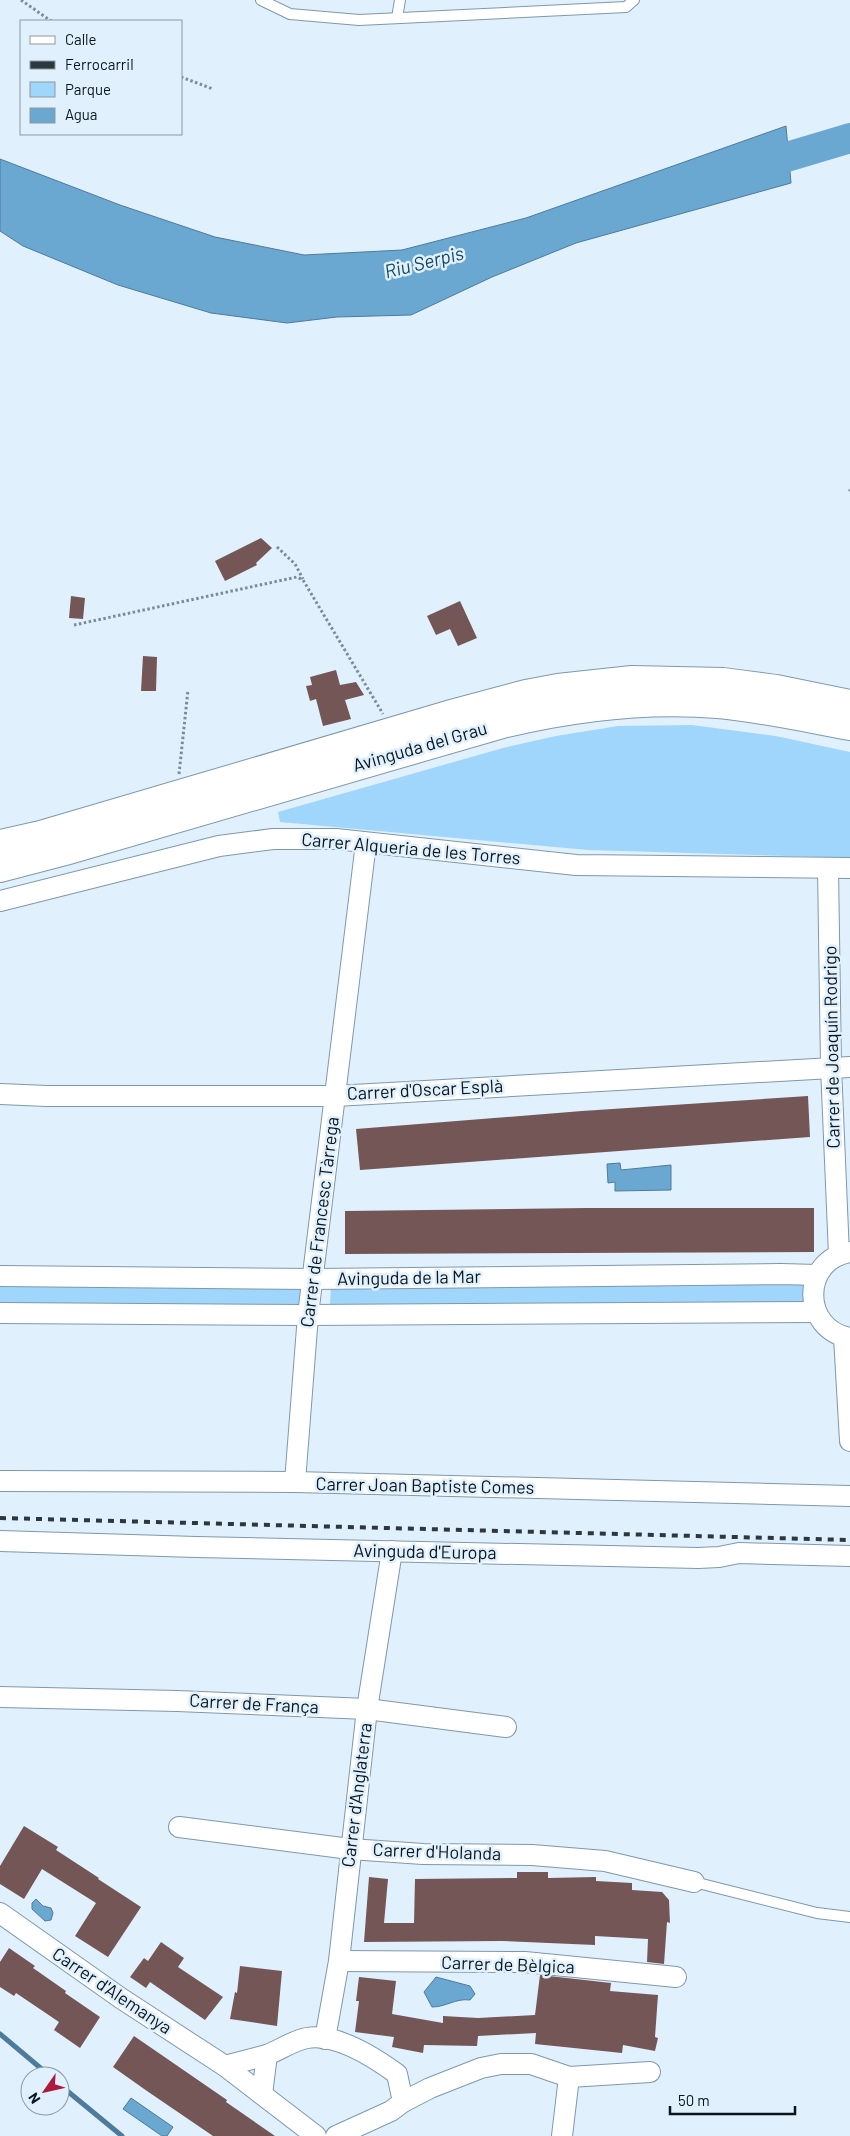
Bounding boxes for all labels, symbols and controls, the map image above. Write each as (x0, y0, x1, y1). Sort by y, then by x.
legend (20, 20, 182, 135)
text: Calle (65, 30, 97, 48)
text: Ferrocarril (65, 55, 134, 73)
text: Parque (65, 80, 111, 98)
text: Agua (65, 105, 98, 123)
water label: Riu Serpis (382, 241, 466, 282)
street label: Avinguda del Grau (350, 716, 489, 776)
street label: Carrer Alqueria de les Torres (301, 827, 521, 869)
street label: Carrer de Joaquín Rodrigo (818, 945, 844, 1149)
street label: Carrer d'Oscar Esplà (346, 1074, 504, 1104)
street label: Carrer de Francesc Tàrrega (295, 1115, 343, 1328)
street label: Avinguda de la Mar (337, 1265, 481, 1289)
street label: Carrer Joan Baptiste Comes (316, 1472, 534, 1498)
street label: Avinguda d'Europa (353, 1539, 497, 1563)
street label: Carrer de França (189, 1689, 319, 1717)
street label: Carrer d'Anglaterra (336, 1721, 376, 1868)
street label: Carrer d'Holanda (372, 1838, 502, 1864)
street label: Carrer d'Alemanya (49, 1942, 177, 2038)
street label: Carrer de Bèlgica (441, 1951, 575, 1977)
north arrow (20, 2066, 70, 2116)
scale bar (670, 2084, 795, 2116)
text: N (24, 2090, 43, 2107)
text: 50 m (678, 2091, 710, 2109)

